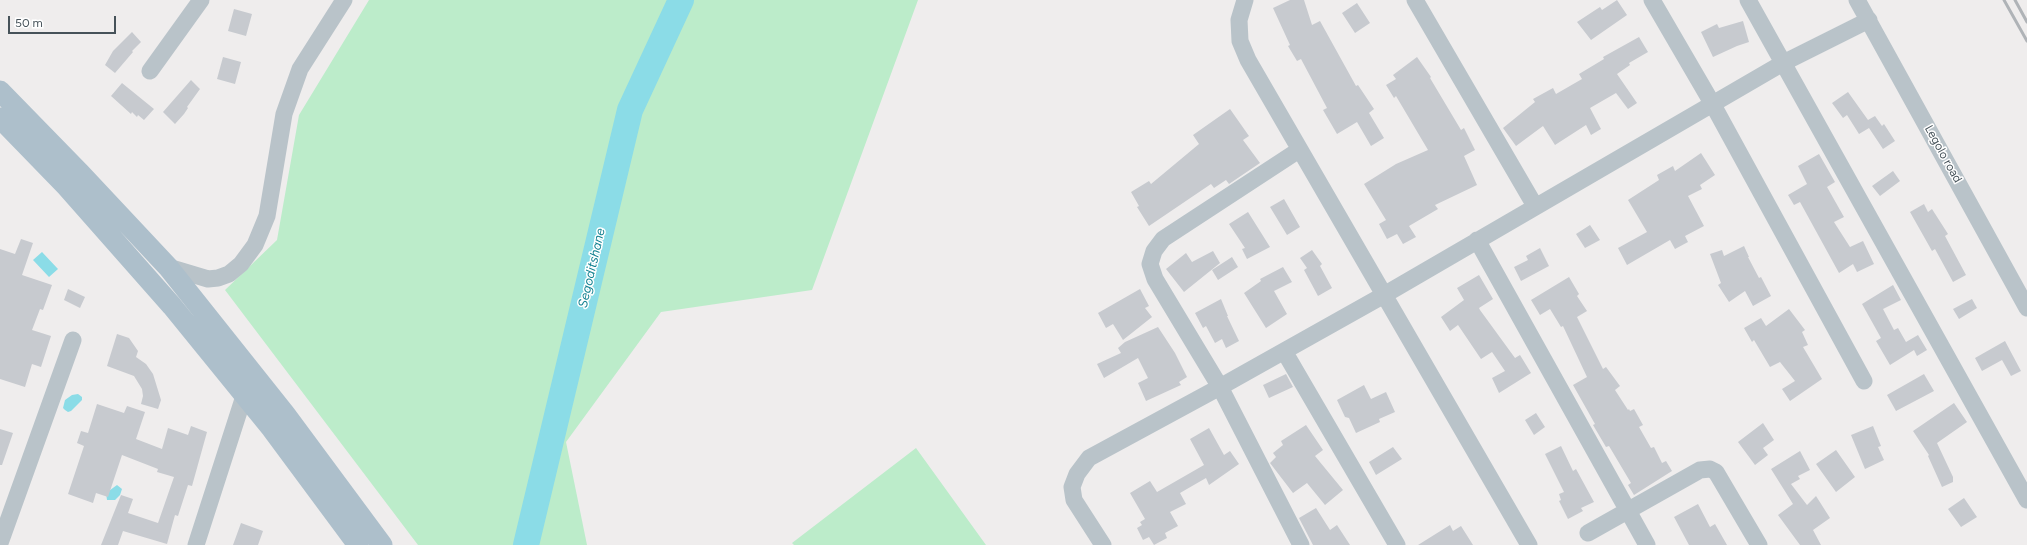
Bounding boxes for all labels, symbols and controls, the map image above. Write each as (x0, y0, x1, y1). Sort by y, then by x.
scale bar (10, 8, 118, 34)
text: 50 m (15, 16, 43, 30)
street label: Legolo road (1921, 123, 1965, 185)
water label: Segoditshane (575, 227, 609, 309)

